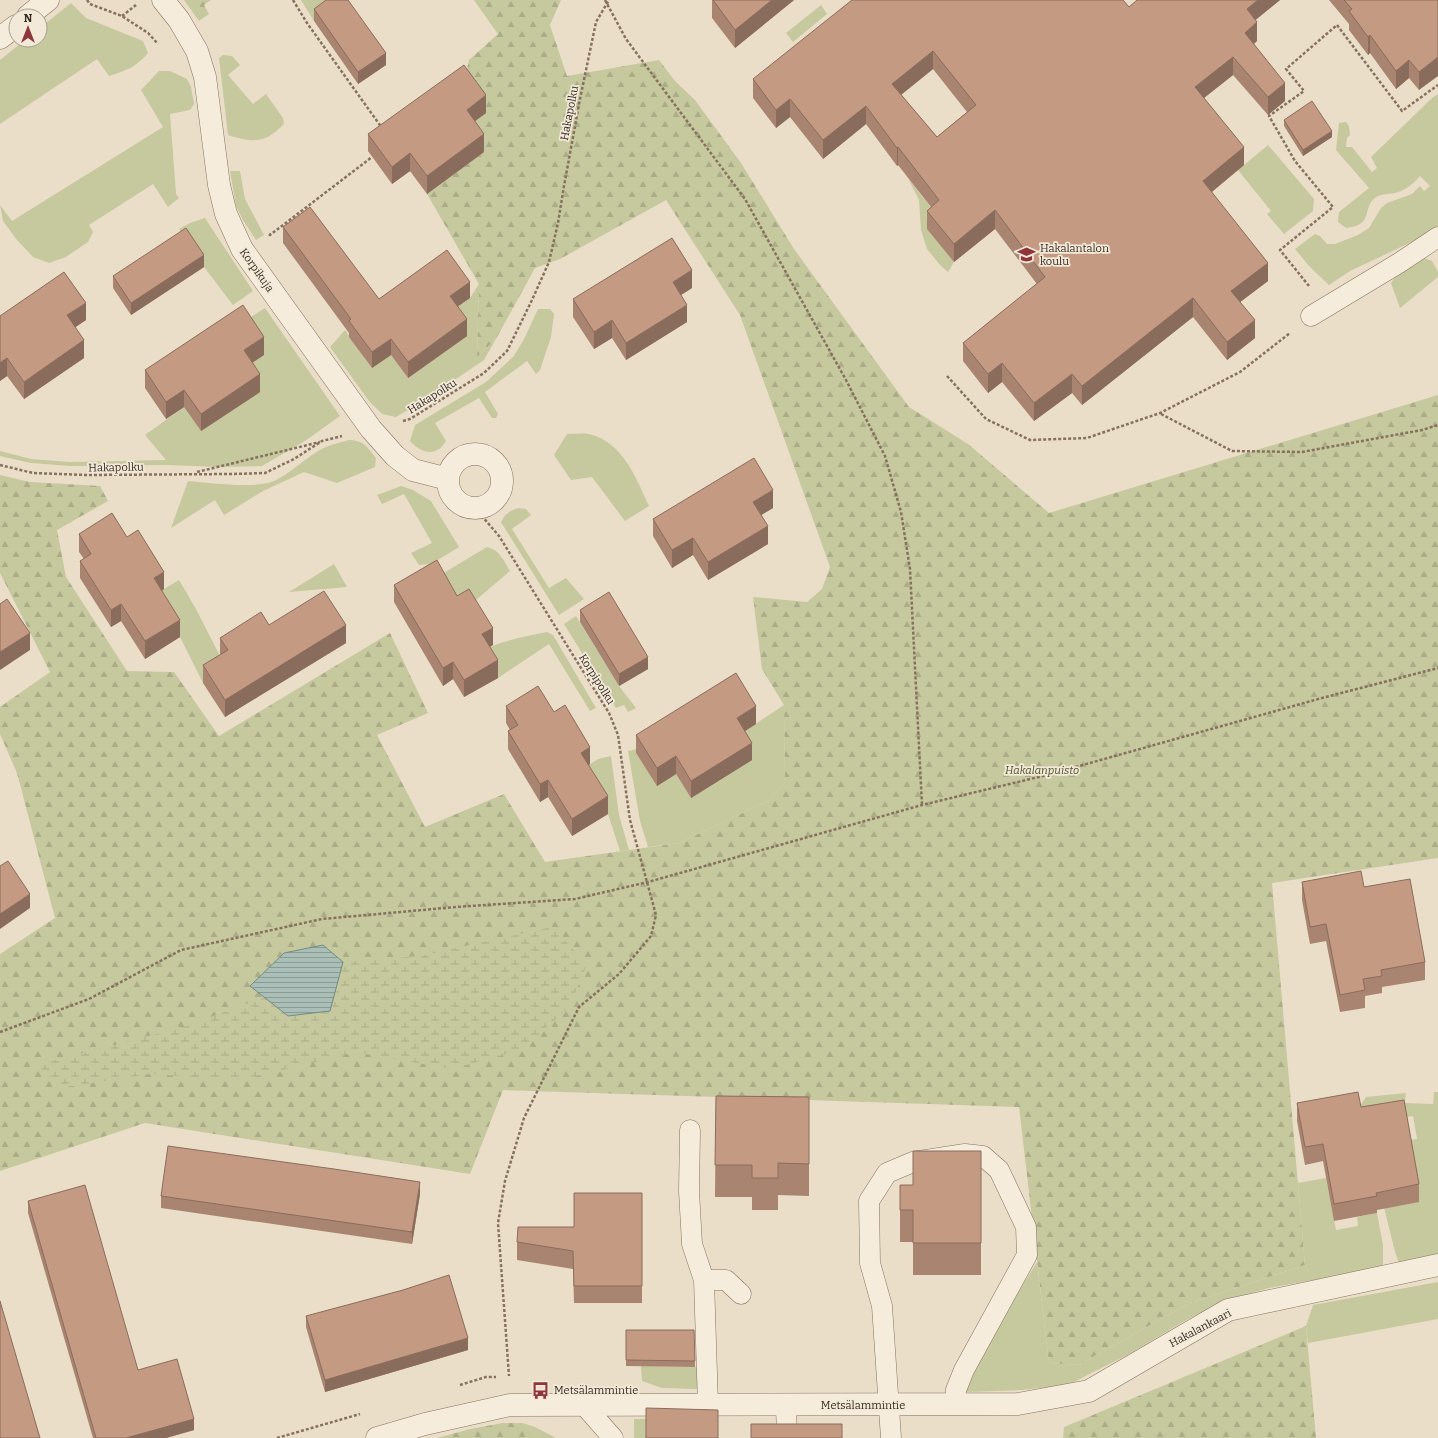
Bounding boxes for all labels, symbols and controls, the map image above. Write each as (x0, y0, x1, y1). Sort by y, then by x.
north arrow (8, 8, 48, 48)
text: N (24, 12, 33, 25)
street label: Hakapolku (558, 84, 581, 142)
place label: Hakalantalon koulu (1040, 242, 1109, 268)
school or university icon: Hakalantalon koulu (1017, 244, 1037, 264)
street label: Korpikuja (237, 246, 276, 295)
street label: Hakapolku (405, 376, 459, 417)
street label: Hakapolku (88, 461, 144, 474)
street label: Korpipolku (576, 652, 617, 707)
park label: Hakalanpuisto (1005, 764, 1079, 777)
street label: Hakalankaari (1167, 1306, 1234, 1350)
bus stop icon: Metsälammintie (531, 1380, 551, 1400)
place label: Metsälammintie (554, 1384, 638, 1397)
street label: Metsälammintie (821, 1399, 905, 1412)

